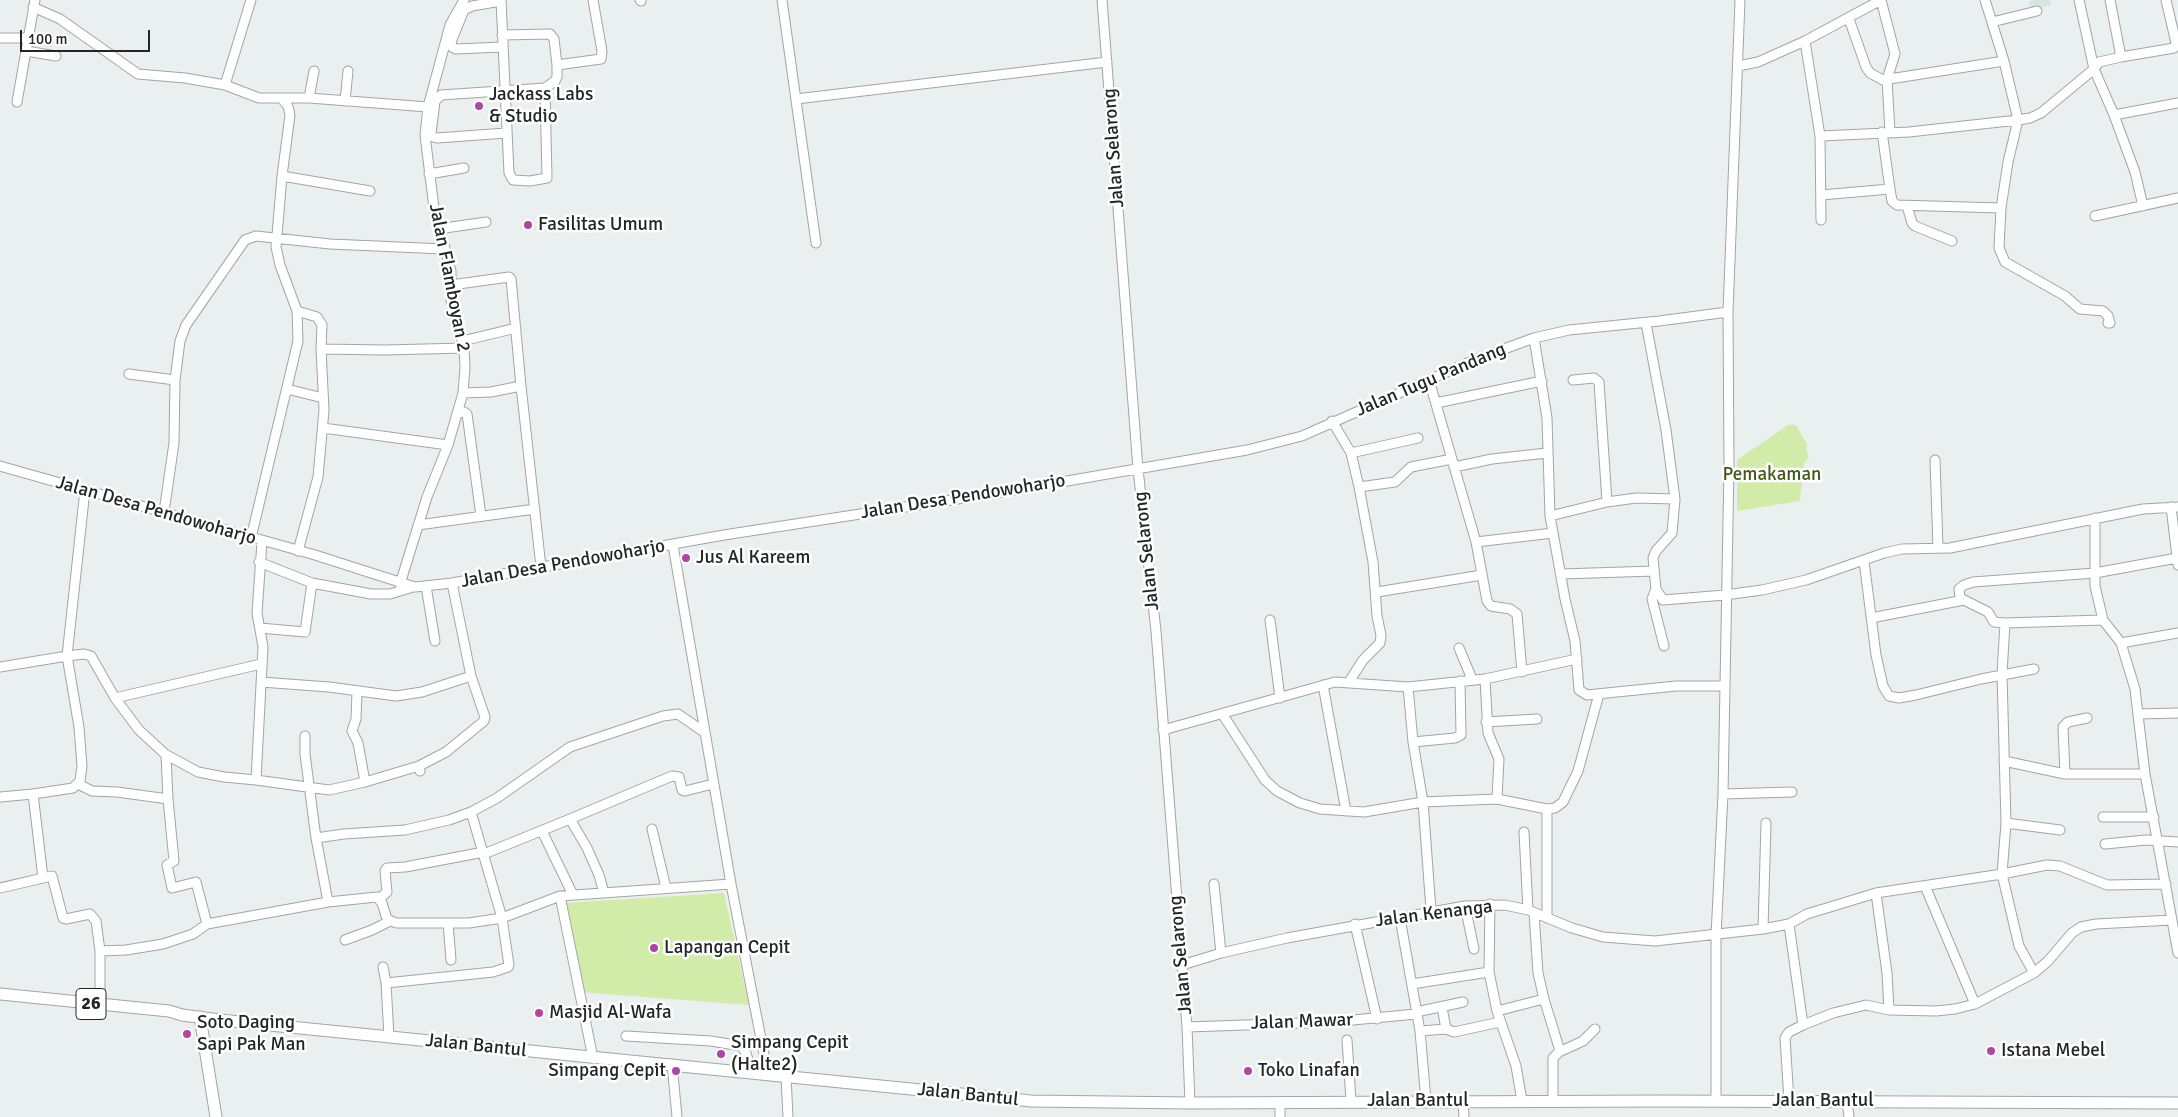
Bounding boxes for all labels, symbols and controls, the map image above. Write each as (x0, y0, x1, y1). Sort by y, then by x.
scale bar (22, 20, 152, 52)
text: 100 m (28, 30, 68, 48)
place label: Jackass Labs & Studio (489, 84, 593, 128)
street label: Jalan Selarong (1098, 88, 1130, 208)
marker: Jackass Labs & Studio (473, 100, 485, 112)
street label: Jalan Flamboyan 2 (423, 202, 475, 354)
place label: Fasilitas Umum (538, 214, 663, 236)
marker: Fasilitas Umum (522, 219, 534, 231)
street label: Jalan Tugu Pandang (1353, 338, 1509, 422)
park label: Pemakaman (1723, 464, 1821, 486)
street label: Jalan Desa Pendowoharjo (859, 470, 1067, 524)
street label: Jalan Desa Pendowoharjo (53, 472, 259, 550)
street label: Jalan Selarong (1129, 490, 1165, 612)
street label: Jalan Desa Pendowoharjo (459, 535, 667, 593)
place label: Jus Al Kareem (696, 547, 810, 569)
marker: Jus Al Kareem (680, 552, 692, 564)
street label: Jalan Selarong (1164, 894, 1198, 1016)
street label: Jalan Kenanga (1374, 895, 1494, 933)
place label: Lapangan Cepit (664, 937, 790, 959)
marker: Lapangan Cepit (648, 942, 660, 954)
road number: 26 (76, 989, 106, 1020)
place label: Masjid Al-Wafa (549, 1002, 672, 1024)
marker: Masjid Al-Wafa (533, 1007, 545, 1019)
street label: Jalan Mawar (1250, 1009, 1354, 1035)
place label: Soto Daging Sapi Pak Man (197, 1012, 306, 1056)
marker: Soto Daging Sapi Pak Man (181, 1028, 193, 1040)
street label: Jalan Bantul (424, 1029, 528, 1063)
place label: Simpang Cepit (Halte2) (731, 1032, 849, 1076)
place label: Istana Mebel (2001, 1040, 2105, 1062)
marker: Istana Mebel (1985, 1045, 1997, 1057)
marker: Simpang Cepit (Halte2) (715, 1048, 727, 1060)
place label: Simpang Cepit (548, 1060, 666, 1082)
place label: Toko Linafan (1258, 1060, 1360, 1082)
marker: Simpang Cepit (670, 1065, 682, 1077)
marker: Toko Linafan (1242, 1065, 1254, 1077)
street label: Jalan Bantul (916, 1078, 1020, 1112)
street label: Jalan Bantul (1367, 1090, 1469, 1112)
street label: Jalan Bantul (1772, 1090, 1874, 1112)

